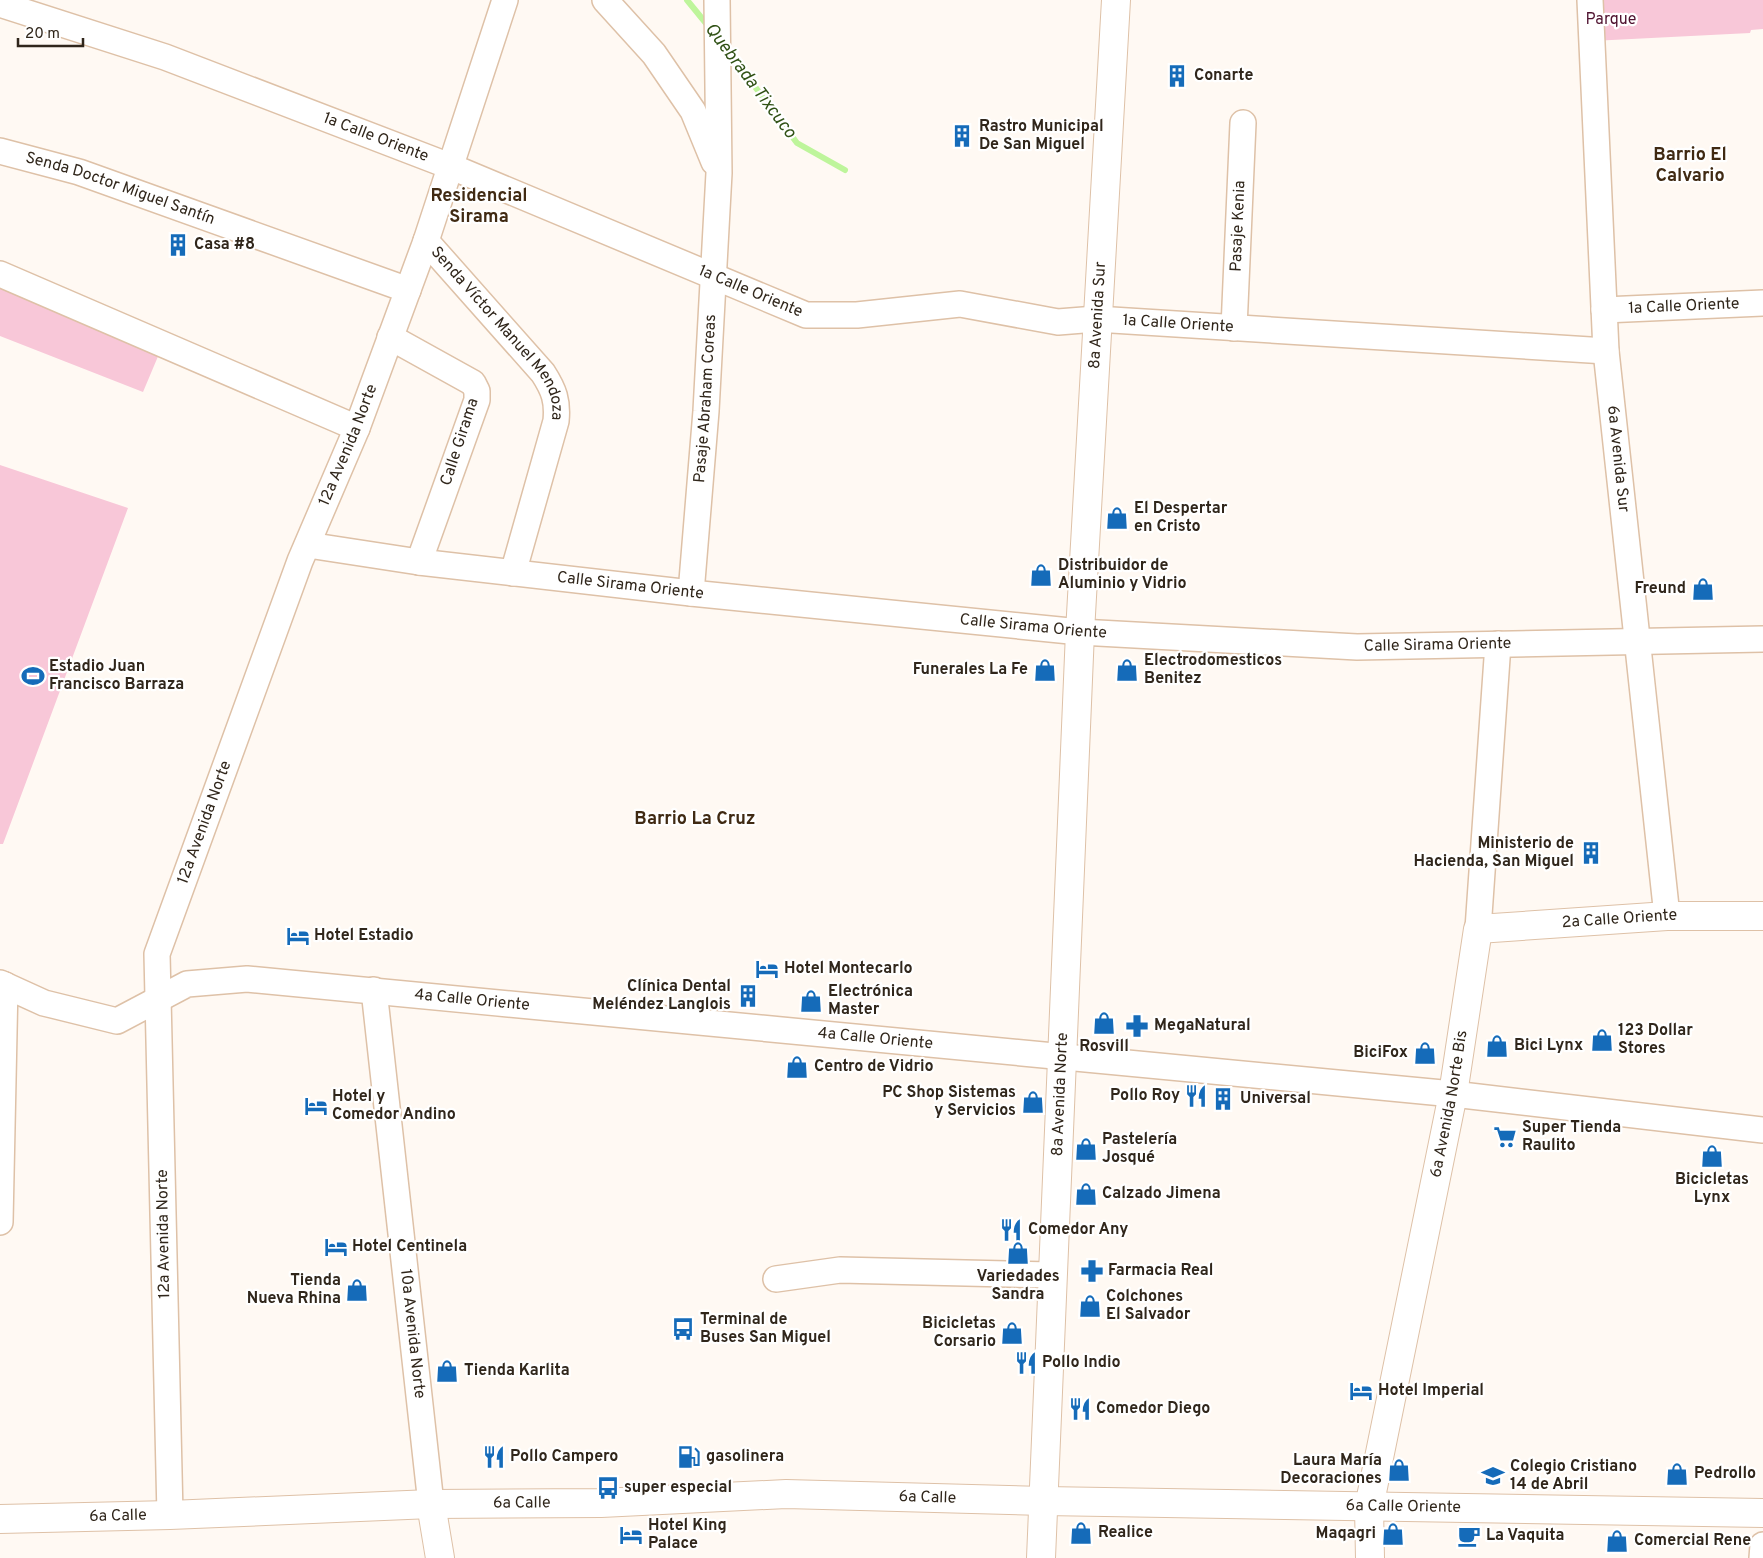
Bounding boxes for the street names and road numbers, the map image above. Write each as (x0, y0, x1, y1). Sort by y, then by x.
street label: 1a Calle Oriente (320, 109, 431, 167)
street label: Senda Doctor Miguel Santín (23, 148, 218, 230)
street label: Pasaje Kenia (1226, 180, 1250, 272)
street label: Senda Víctor Manuel Mendoza (426, 243, 567, 421)
street label: 1a Calle Oriente (695, 261, 806, 322)
street label: 8a Avenida Sur (1085, 261, 1111, 370)
street label: 1a Calle Oriente (1628, 294, 1740, 319)
street label: 1a Calle Oriente (1122, 311, 1234, 338)
street label: Pasaje Abraham Coreas (690, 314, 721, 484)
street label: 12a Avenida Norte (315, 382, 382, 509)
street label: Calle Girama (436, 396, 484, 488)
street label: 6a Avenida Sur (1602, 405, 1633, 513)
street label: Calle Sirama Oriente (556, 568, 705, 604)
street label: Calle Sirama Oriente (959, 610, 1107, 643)
street label: Calle Sirama Oriente (1364, 634, 1512, 657)
street label: 12a Avenida Norte (173, 758, 236, 887)
street label: 2a Calle Oriente (1561, 906, 1677, 933)
street label: 4a Calle Oriente (414, 985, 531, 1016)
street label: 4a Calle Oriente (817, 1023, 934, 1054)
street label: 6a Avenida Norte Bis (1426, 1029, 1473, 1179)
street label: 8a Avenida Norte (1048, 1032, 1073, 1157)
street label: 12a Avenida Norte (153, 1169, 175, 1299)
street label: 10a Avenida Norte (395, 1268, 429, 1400)
street label: 6a Calle (898, 1487, 956, 1509)
street label: 6a Calle (493, 1493, 551, 1514)
street label: 6a Calle Oriente (1346, 1496, 1461, 1518)
street label: 6a Calle (89, 1506, 147, 1527)

